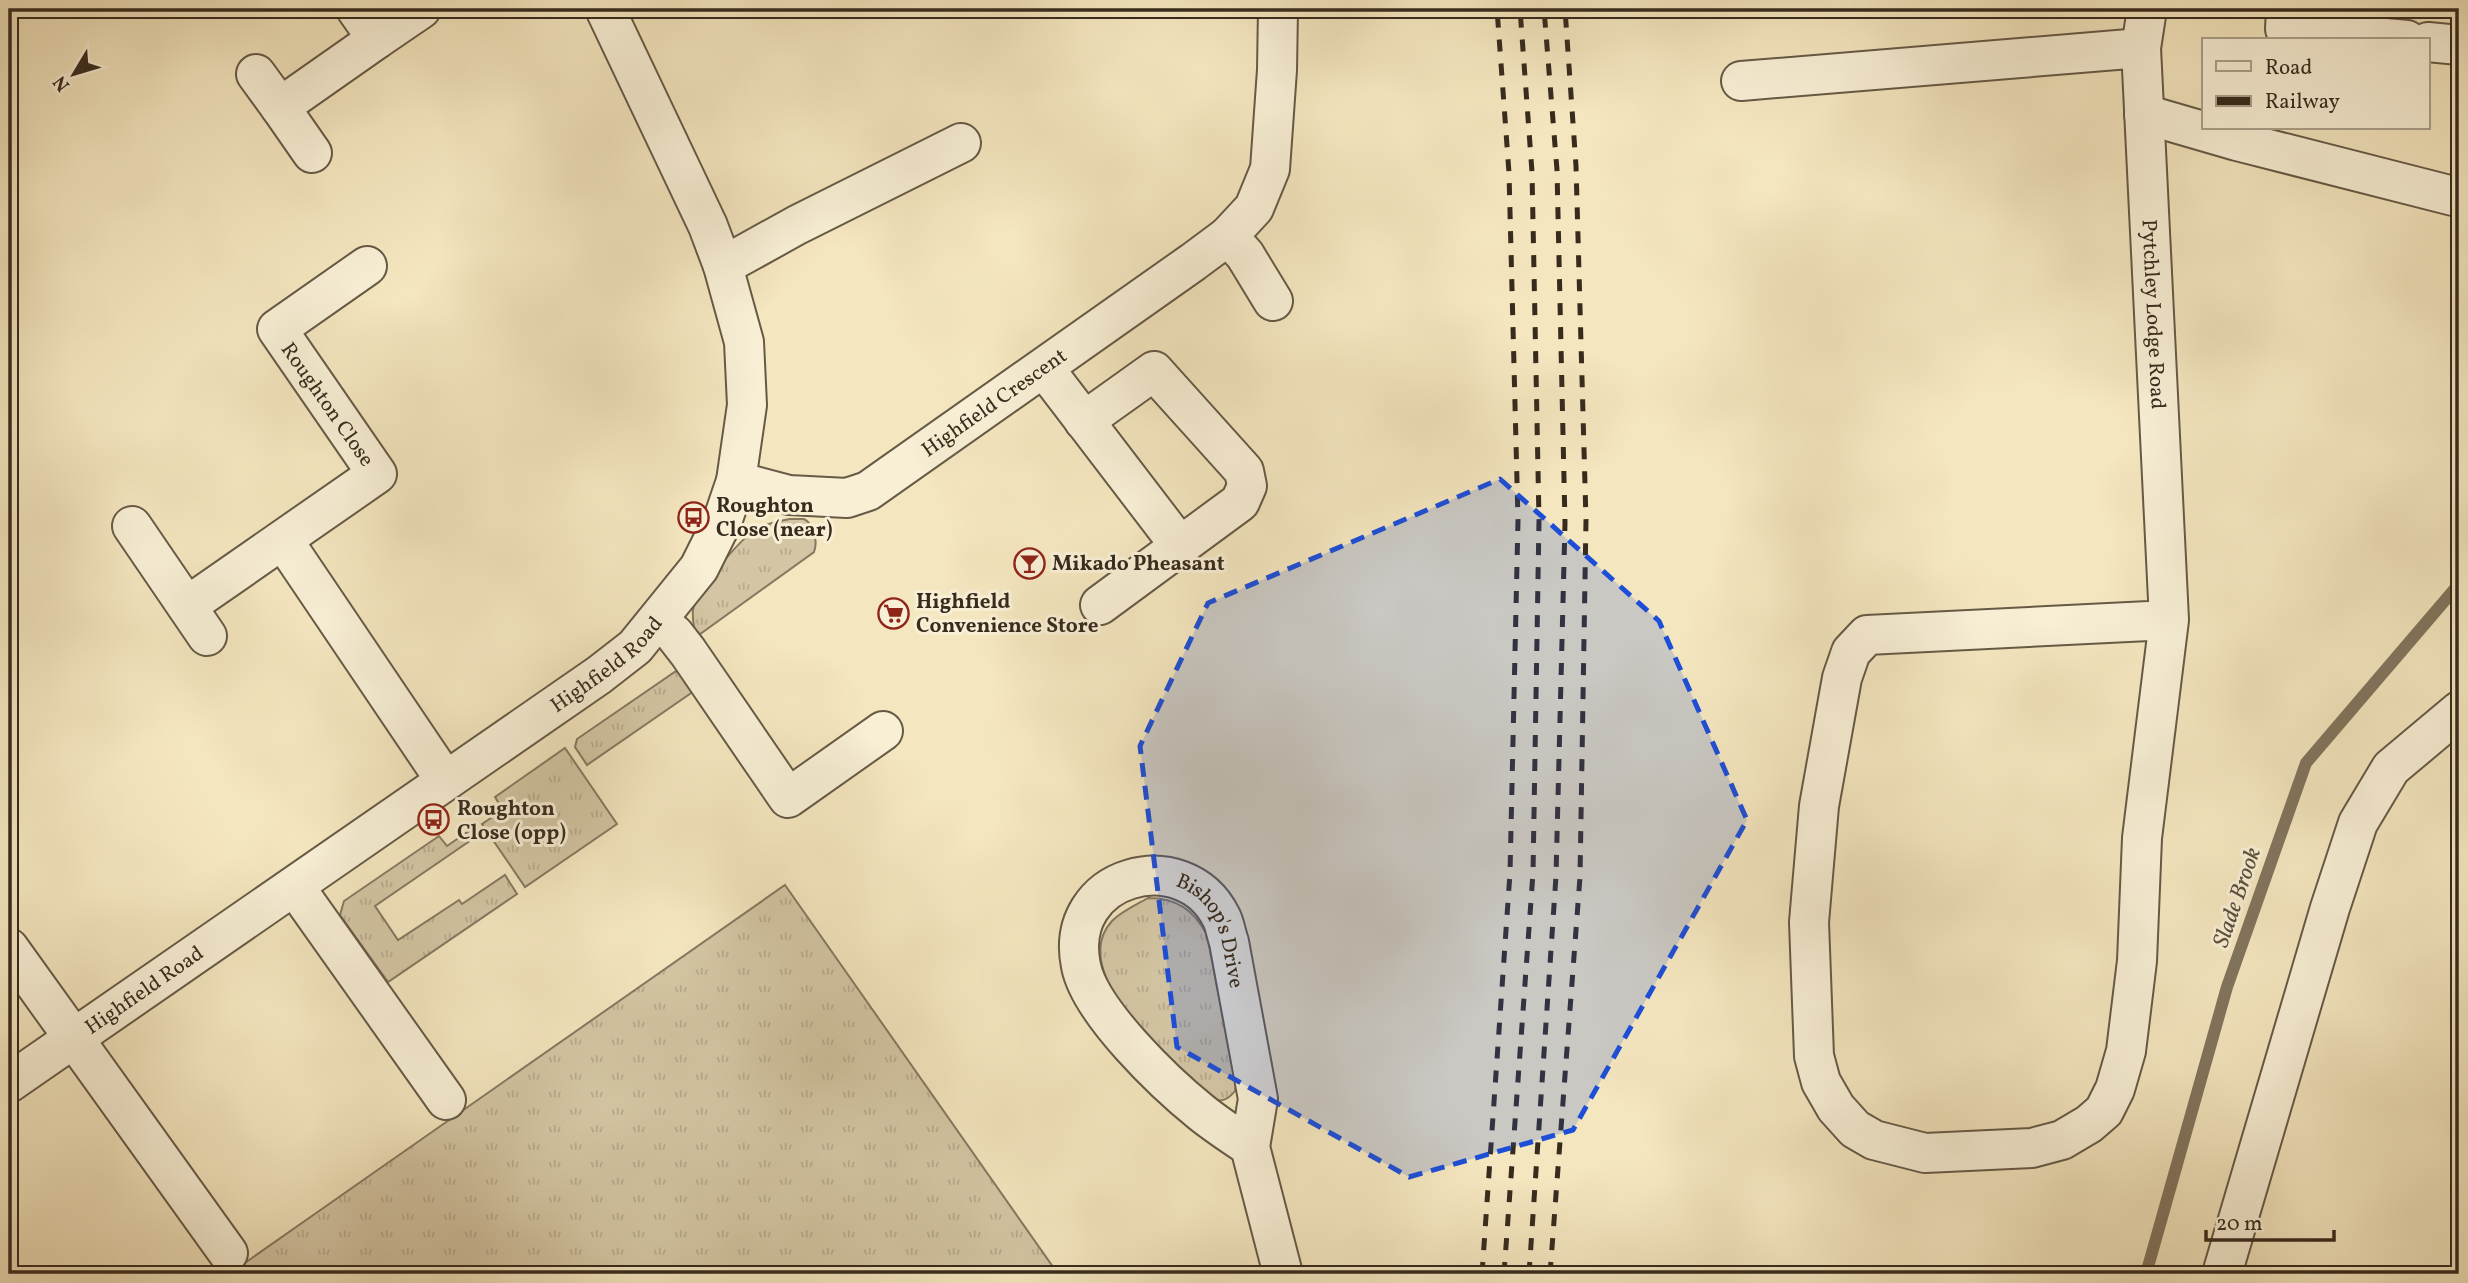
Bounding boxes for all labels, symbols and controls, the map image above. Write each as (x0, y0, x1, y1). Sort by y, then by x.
north arrow (38, 38, 108, 108)
legend (2202, 38, 2430, 130)
text: Road (2265, 54, 2312, 83)
text: N (48, 70, 77, 97)
text: Railway (2265, 88, 2341, 117)
street label: Pytchley Lodge Road (2133, 219, 2172, 410)
street label: Roughton Close (273, 337, 380, 473)
street label: Highfield Crescent (916, 342, 1073, 465)
place label: Roughton Close (near) (716, 492, 833, 545)
bus stop icon: Roughton Close (near) (676, 500, 710, 534)
bar icon: Mikado Pheasant (1012, 546, 1046, 580)
place label: Mikado Pheasant (1052, 550, 1225, 579)
place label: Highfield Convenience Store (916, 588, 1098, 641)
supermarket icon: Highfield Convenience Store (876, 596, 910, 630)
street label: Highfield Road (545, 611, 670, 720)
place label: Roughton Close (opp) (457, 795, 566, 848)
bus stop icon: Roughton Close (opp) (417, 803, 451, 837)
water label: Slade Brook (2206, 843, 2270, 952)
street label: Bishop's Drive (1171, 867, 1250, 991)
street label: Highfield Road (80, 940, 210, 1042)
scale bar (2206, 1199, 2333, 1243)
text: 20 m (2216, 1210, 2262, 1239)

